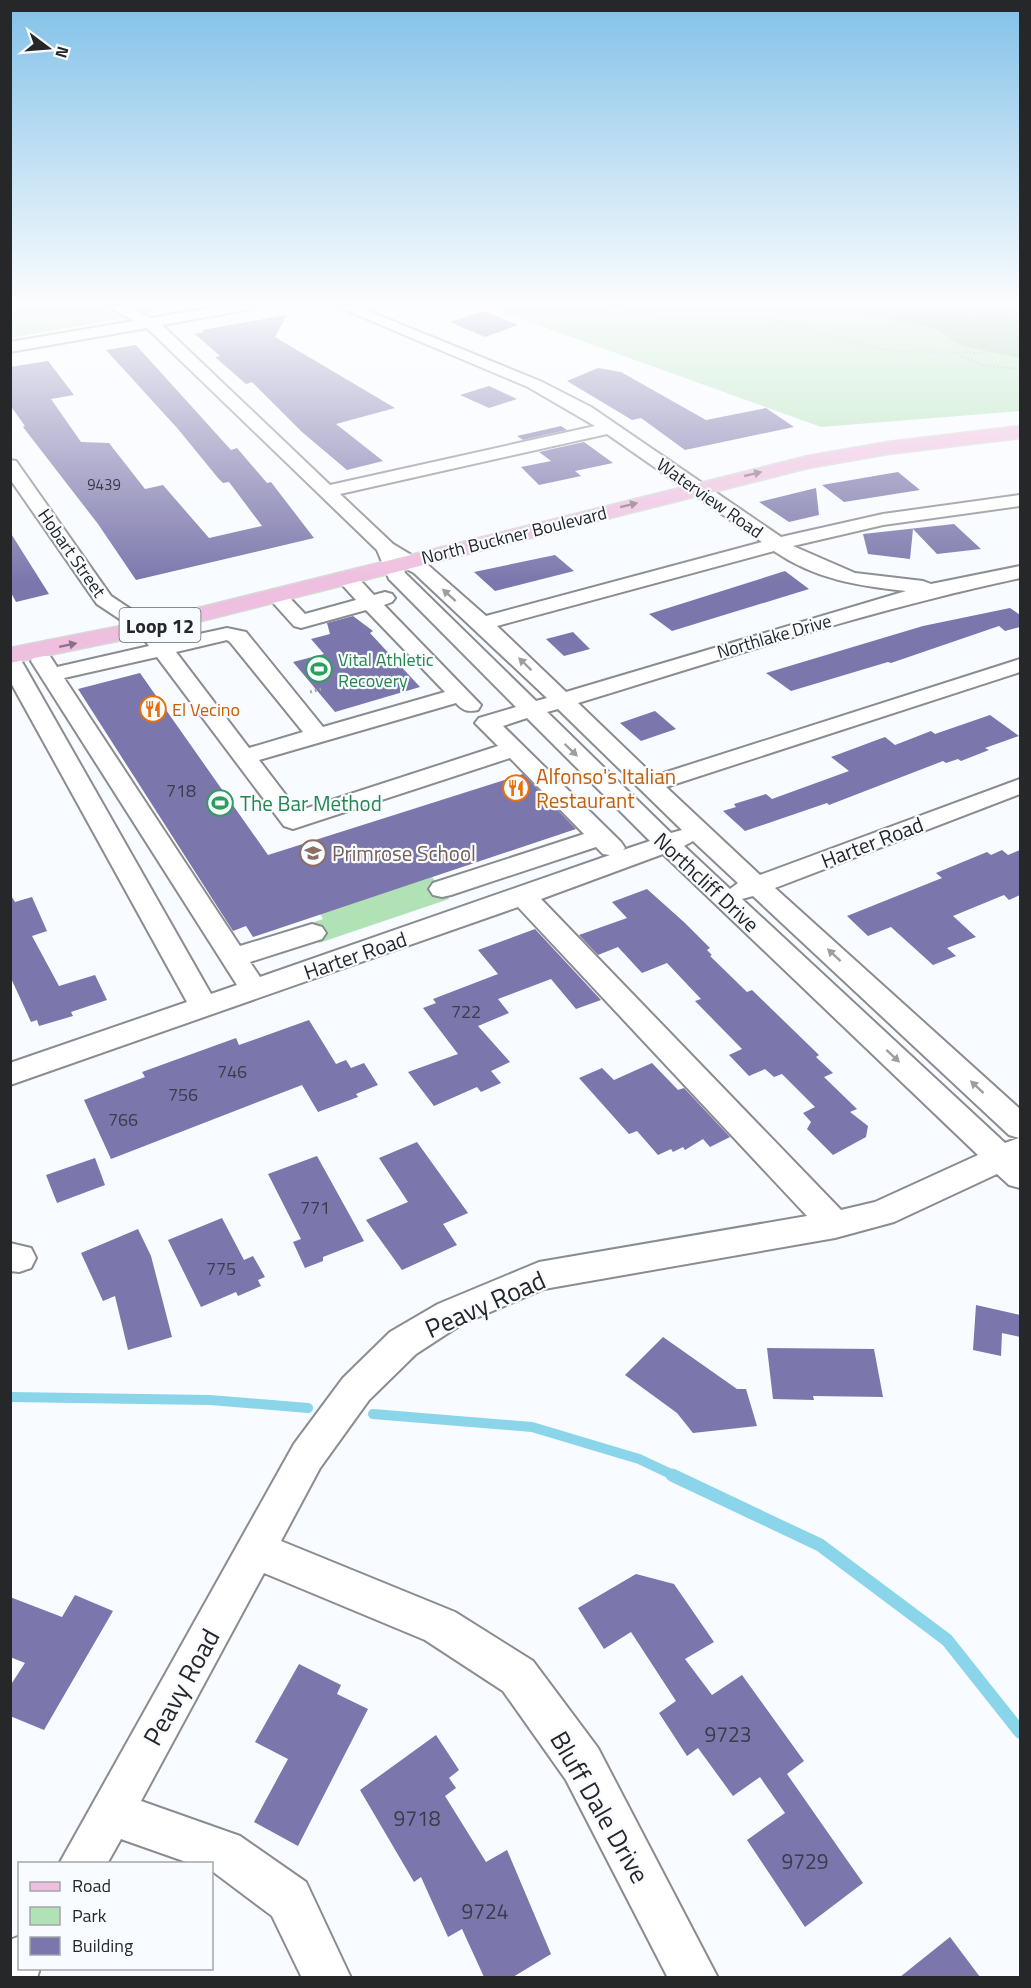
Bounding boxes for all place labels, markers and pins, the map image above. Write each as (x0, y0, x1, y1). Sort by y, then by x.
place label: Vital Athletic Recovery (338, 646, 434, 694)
sports icon: Vital Athletic Recovery (304, 654, 334, 684)
restaurant icon: El Vecino (138, 694, 168, 724)
place label: El Vecino (172, 696, 240, 723)
place label: Alfonso's Italian Restaurant (536, 760, 676, 816)
restaurant icon: Alfonso's Italian Restaurant (501, 773, 531, 803)
place label: The Bar Method (240, 787, 382, 819)
sports icon: The Bar Method (205, 788, 235, 818)
place label: Primrose School (332, 837, 476, 869)
school or university icon: Primrose School (298, 838, 328, 868)

